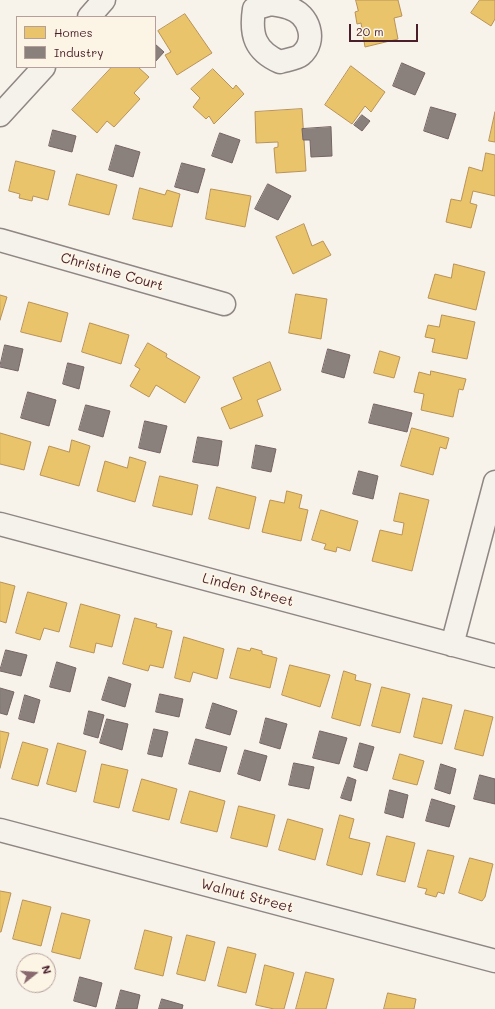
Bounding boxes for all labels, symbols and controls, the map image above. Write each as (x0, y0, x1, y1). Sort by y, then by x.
legend (16, 16, 156, 68)
scale bar (351, 16, 420, 42)
text: 20 m (356, 23, 384, 39)
text: Homes (54, 24, 93, 40)
text: Industry (54, 44, 103, 60)
street label: Christine Court (58, 249, 166, 295)
street label: Linden Street (201, 570, 295, 610)
street label: Walnut Street (199, 876, 295, 916)
north arrow (16, 953, 56, 993)
text: N (39, 963, 55, 976)

